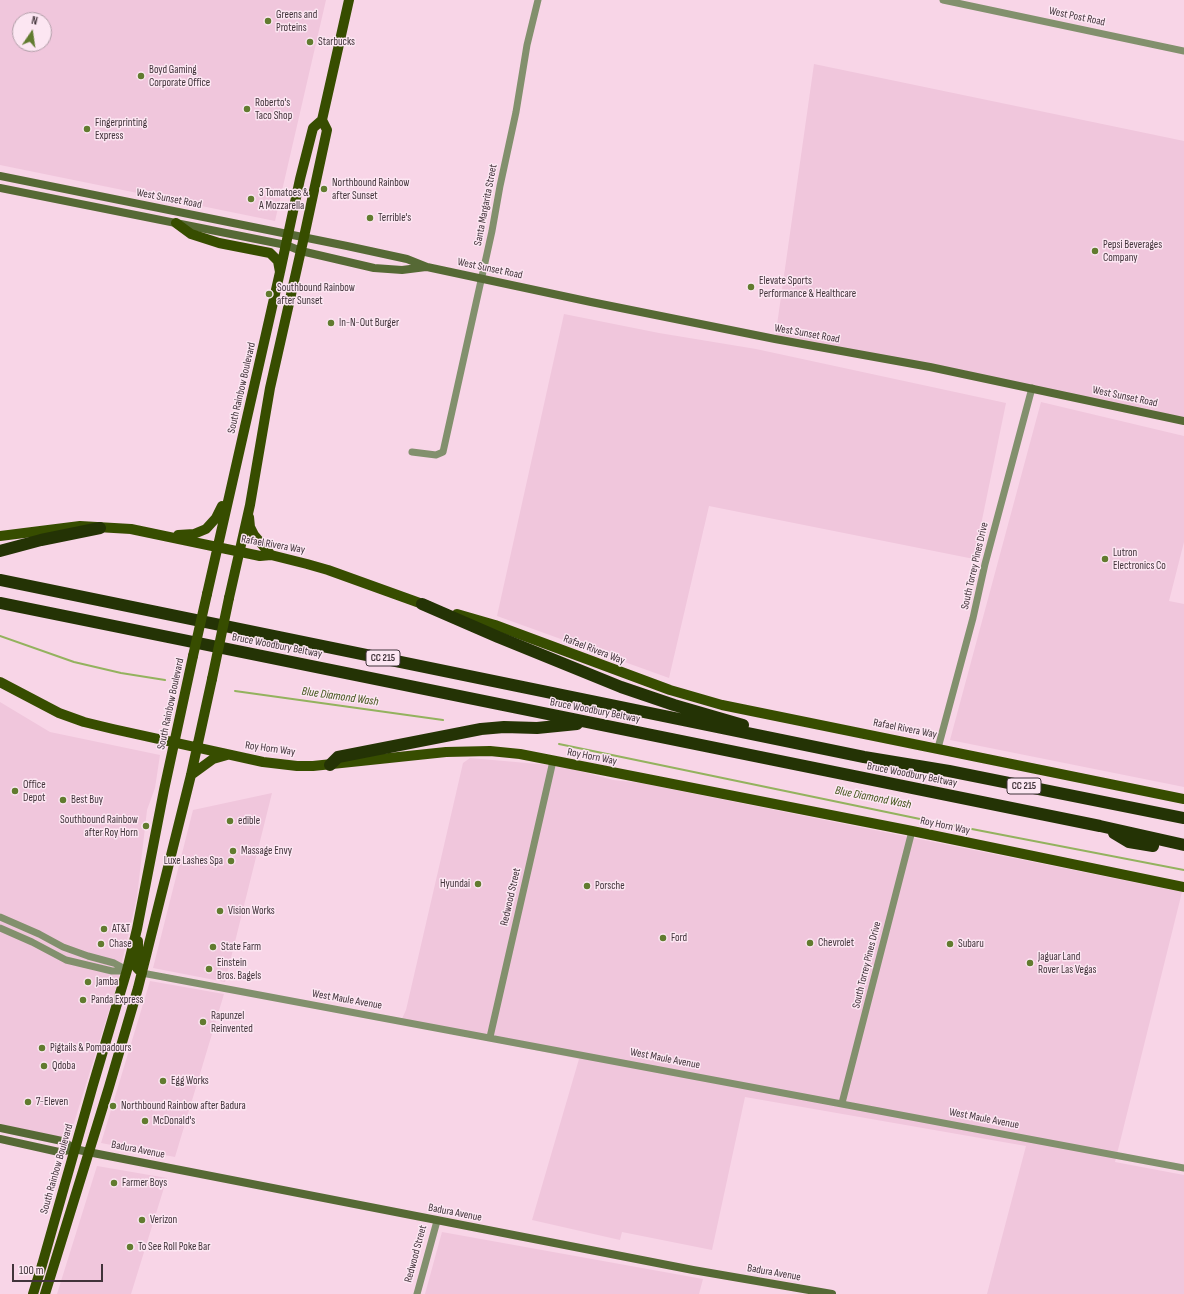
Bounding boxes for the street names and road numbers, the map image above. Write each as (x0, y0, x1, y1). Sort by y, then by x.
street label: West Post Road (1048, 5, 1106, 29)
street label: Santa Margarita Street (472, 163, 500, 247)
street label: West Sunset Road (135, 186, 203, 212)
street label: West Sunset Road (456, 256, 524, 282)
street label: West Sunset Road (773, 322, 841, 346)
street label: South Rainbow Boulevard (225, 341, 259, 435)
street label: West Sunset Road (1091, 384, 1159, 410)
street label: South Torrey Pines Drive (959, 521, 991, 611)
street label: Rafael Rivera Way (240, 533, 306, 557)
street label: Bruce Woodbury Beltway (231, 631, 323, 661)
street label: Rafael Rivera Way (561, 632, 627, 668)
road number: CC 215 (366, 650, 400, 666)
street label: South Rainbow Boulevard (155, 657, 187, 751)
street label: Bruce Woodbury Beltway (549, 696, 641, 726)
street label: Rafael Rivera Way (872, 716, 938, 742)
street label: Roy Horn Way (244, 739, 296, 759)
street label: Roy Horn Way (566, 746, 618, 768)
street label: Bruce Woodbury Beltway (866, 760, 958, 790)
road number: CC 215 (1007, 778, 1041, 794)
street label: Roy Horn Way (919, 814, 971, 838)
street label: Redwood Street (498, 867, 524, 927)
street label: South Torrey Pines Drive (850, 920, 884, 1010)
street label: West Maule Avenue (311, 987, 383, 1013)
street label: West Maule Avenue (629, 1046, 701, 1072)
street label: West Maule Avenue (948, 1106, 1020, 1132)
street label: South Rainbow Boulevard (38, 1123, 76, 1215)
street label: Badura Avenue (110, 1138, 166, 1162)
street label: Badura Avenue (427, 1201, 483, 1225)
street label: Redwood Street (402, 1224, 430, 1284)
street label: Badura Avenue (746, 1262, 802, 1284)

